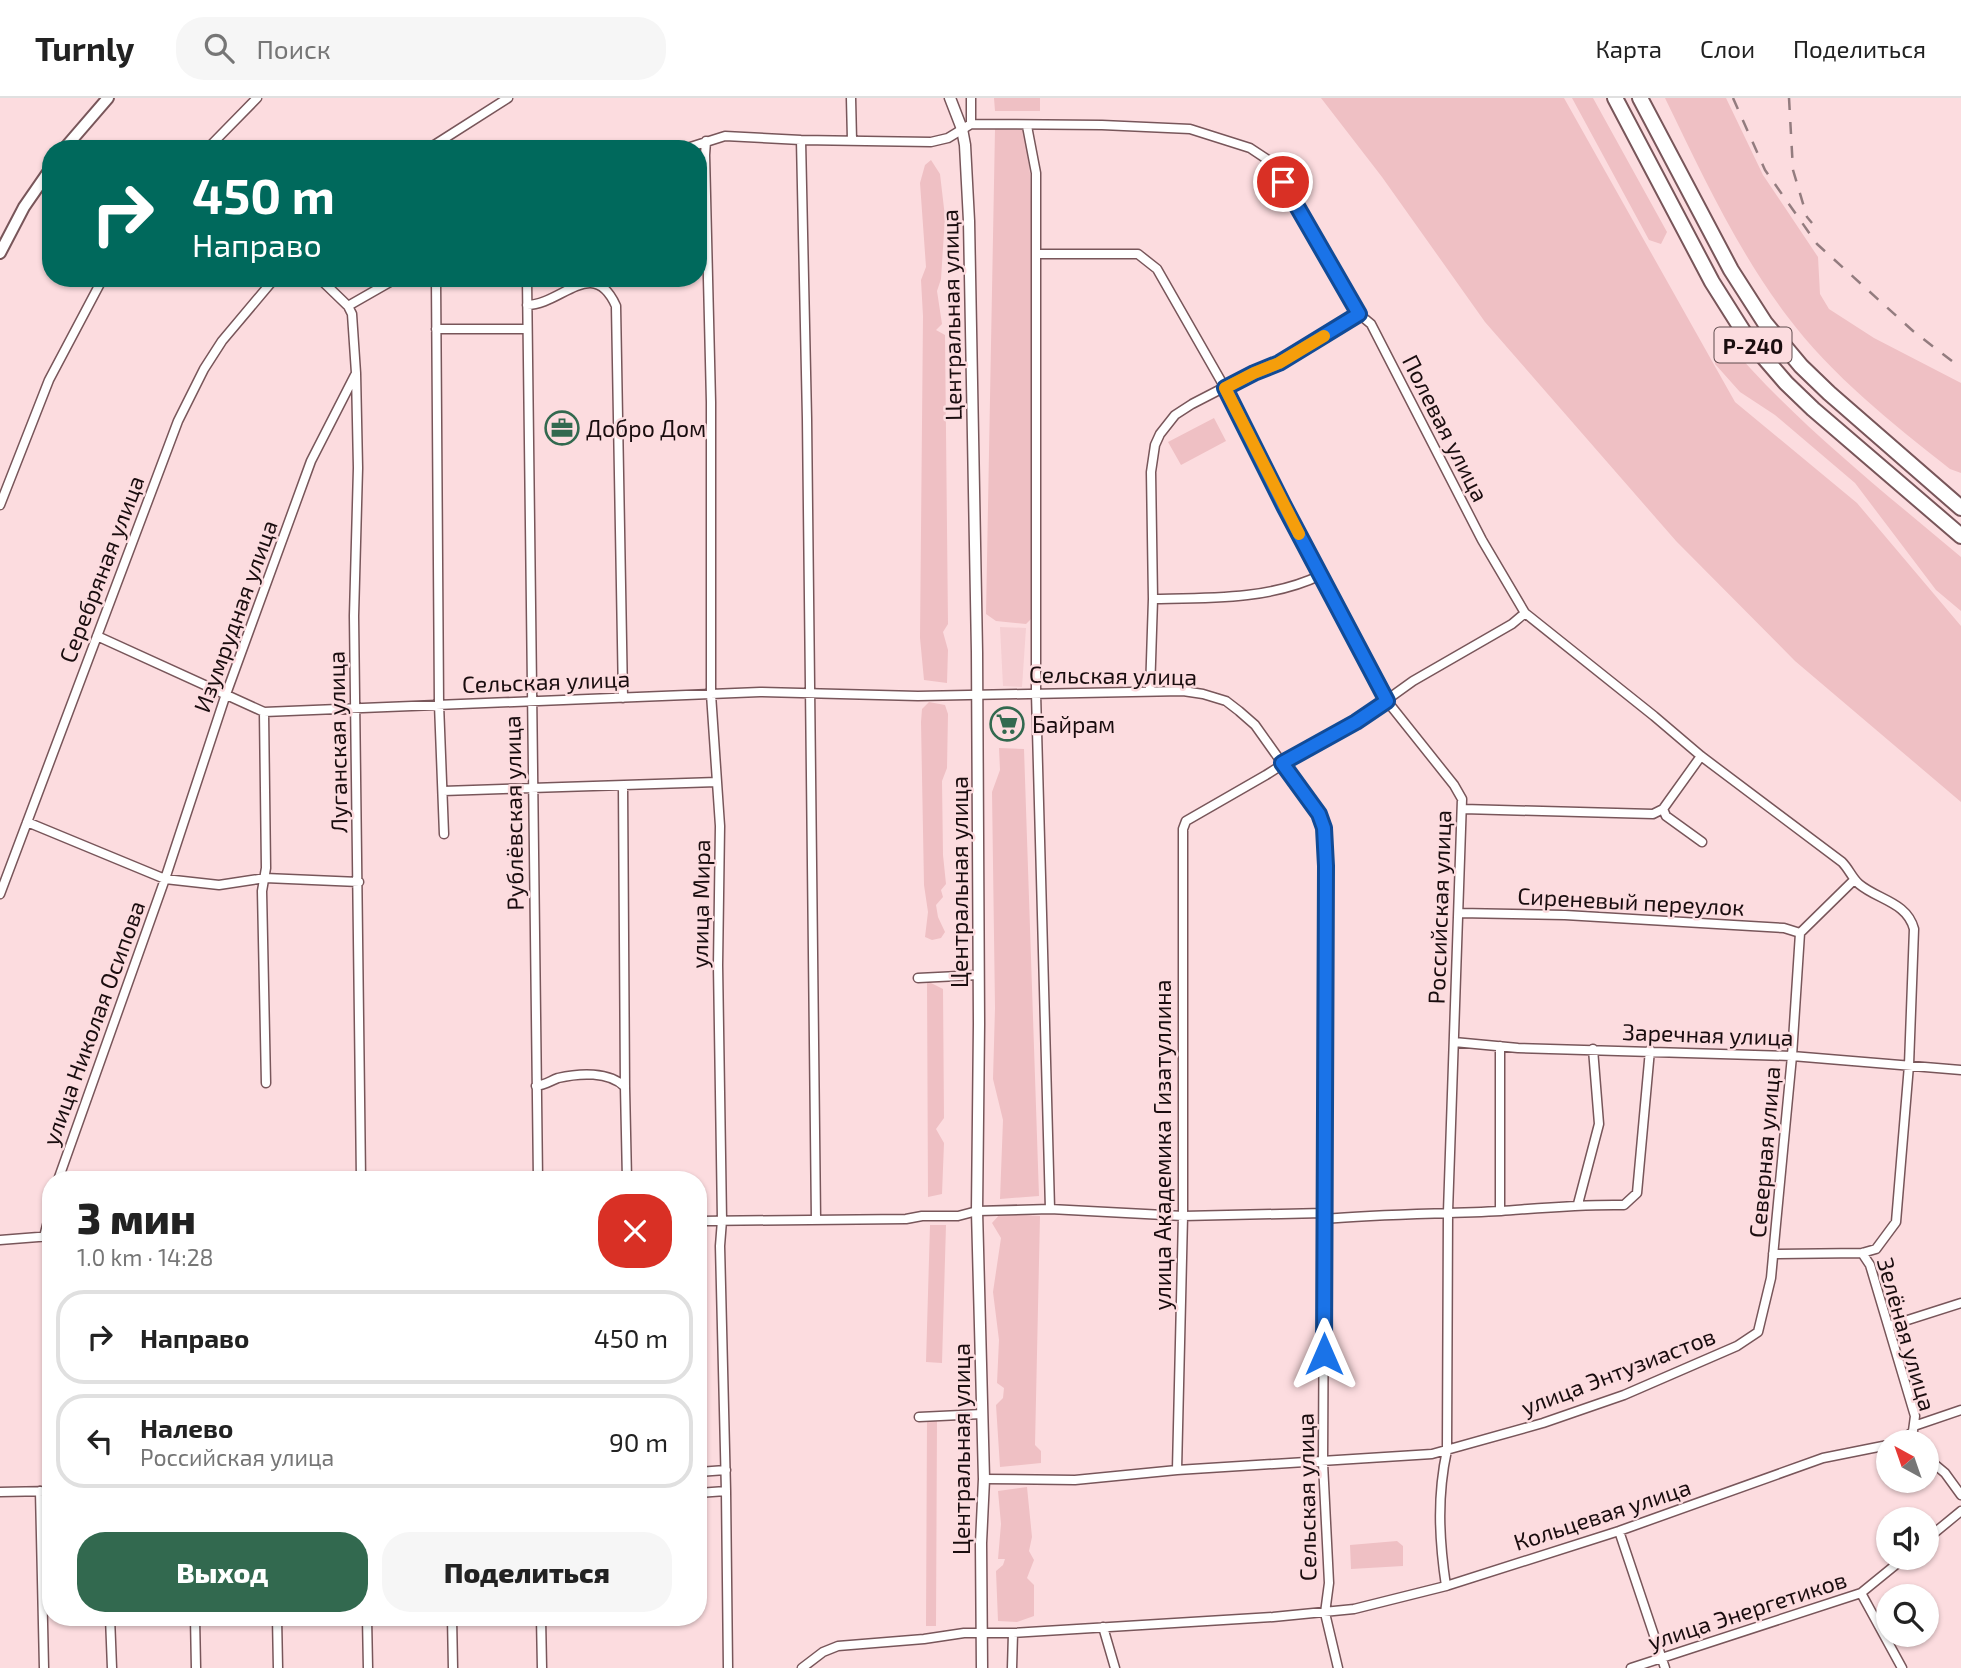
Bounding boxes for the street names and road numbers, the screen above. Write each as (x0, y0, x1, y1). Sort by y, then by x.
street label: Центральная улица (935, 209, 968, 421)
road number: Р-240 (1714, 328, 1792, 362)
street label: Полевая улица (1396, 350, 1495, 507)
street label: Серебряная улица (52, 471, 151, 667)
street label: Изумрудная улица (187, 516, 284, 716)
street label: Луганская улица (321, 651, 354, 833)
street label: Сельская улица (1029, 660, 1197, 691)
street label: Сельская улица (461, 664, 631, 699)
street label: Рублёвская улица (497, 715, 530, 911)
street label: Центральная улица (945, 776, 974, 988)
street label: Российская улица (1422, 809, 1457, 1005)
street label: улица Мира (685, 839, 716, 969)
street label: Сиреневый переулок (1517, 881, 1745, 922)
street label: улица Николая Осипова (36, 897, 151, 1150)
street label: улица Академика Гизатуллина (1148, 980, 1177, 1310)
street label: Заречная улица (1622, 1017, 1794, 1052)
street label: Северная улица (1743, 1065, 1786, 1239)
street label: Зелёная улица (1871, 1254, 1942, 1414)
street label: улица Энтузиастов (1517, 1321, 1719, 1422)
street label: Центральная улица (947, 1343, 976, 1555)
street label: Сельская улица (1291, 1413, 1322, 1581)
street label: Кольцевая улица (1510, 1472, 1694, 1557)
street label: улица Энергетиков (1644, 1565, 1850, 1656)

